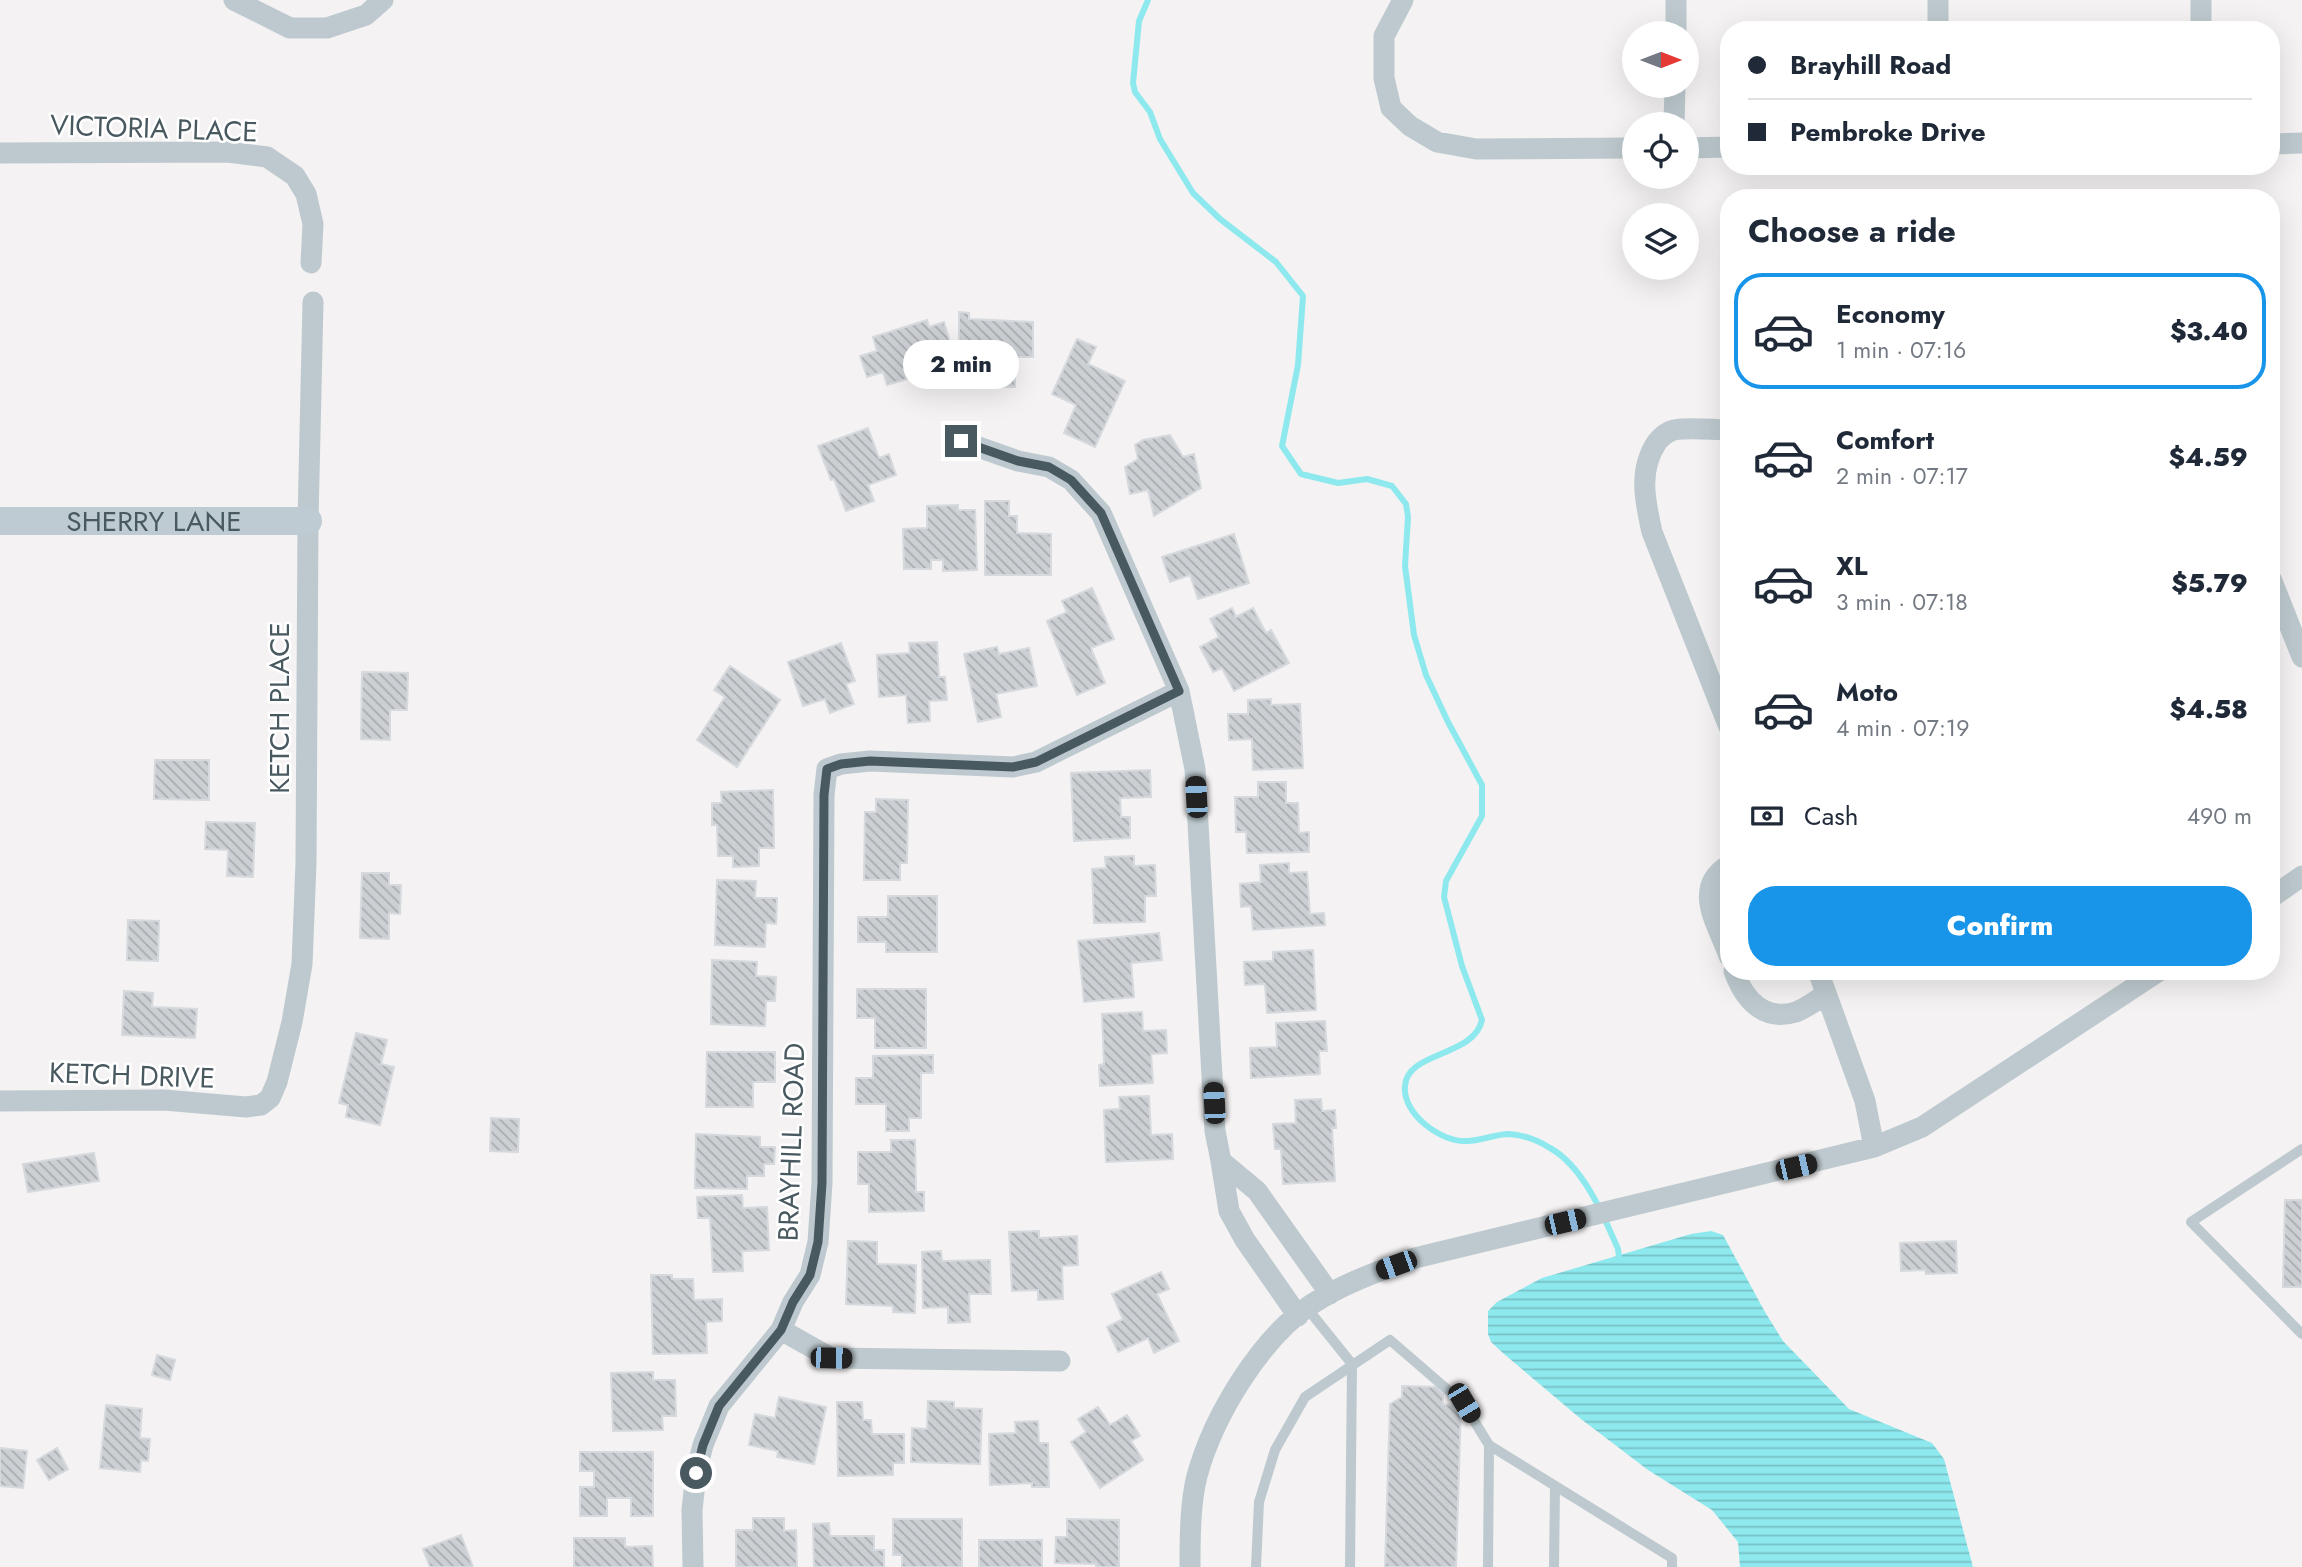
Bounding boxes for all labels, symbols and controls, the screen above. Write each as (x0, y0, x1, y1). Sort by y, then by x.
north arrow (1622, 21, 1699, 98)
map controls (1622, 21, 1699, 280)
text: Brayhill Road (1790, 46, 1951, 84)
street label: VICTORIA PLACE (49, 104, 259, 153)
button: locate (1622, 112, 1699, 189)
text: Pembroke Drive (1790, 113, 1986, 151)
button: layers (1622, 203, 1699, 280)
text: Choose a ride (1748, 208, 1956, 254)
text: Economy (1836, 295, 1945, 333)
icon: car (1752, 300, 1815, 363)
text: $3.40 (2170, 312, 2248, 350)
text: 1 min · 07:16 (1836, 333, 1966, 367)
callout: 2 min (903, 340, 1019, 388)
text: 2 min (930, 347, 992, 381)
text: Comfort (1836, 421, 1934, 459)
route end (945, 425, 977, 457)
icon: car (1752, 426, 1815, 489)
text: $4.59 (2168, 438, 2248, 476)
text: 2 min · 07:17 (1836, 459, 1968, 493)
street label: SHERRY LANE (66, 501, 242, 542)
text: XL (1836, 547, 1868, 585)
icon: car (1752, 552, 1815, 615)
text: $5.79 (2171, 564, 2248, 602)
text: 3 min · 07:18 (1836, 585, 1968, 619)
street label: KETCH PLACE (259, 622, 300, 794)
text: Moto (1836, 673, 1898, 711)
icon: car (1752, 678, 1815, 741)
text: $4.58 (2170, 690, 2248, 728)
text: 4 min · 07:19 (1836, 711, 1969, 745)
car (1185, 775, 1208, 819)
icon: cash (1748, 797, 1786, 835)
text: Cash (1804, 797, 1858, 835)
text: 490 m (2187, 799, 2252, 833)
button: Confirm (1748, 886, 2252, 966)
street label: BRAYHILL ROAD (768, 1042, 815, 1242)
street label: KETCH DRIVE (48, 1052, 216, 1099)
car (1203, 1081, 1226, 1125)
car (1774, 1152, 1819, 1182)
car (1543, 1207, 1588, 1237)
car (1373, 1248, 1420, 1282)
car (810, 1347, 853, 1369)
car (1445, 1380, 1484, 1426)
route start (680, 1457, 712, 1489)

